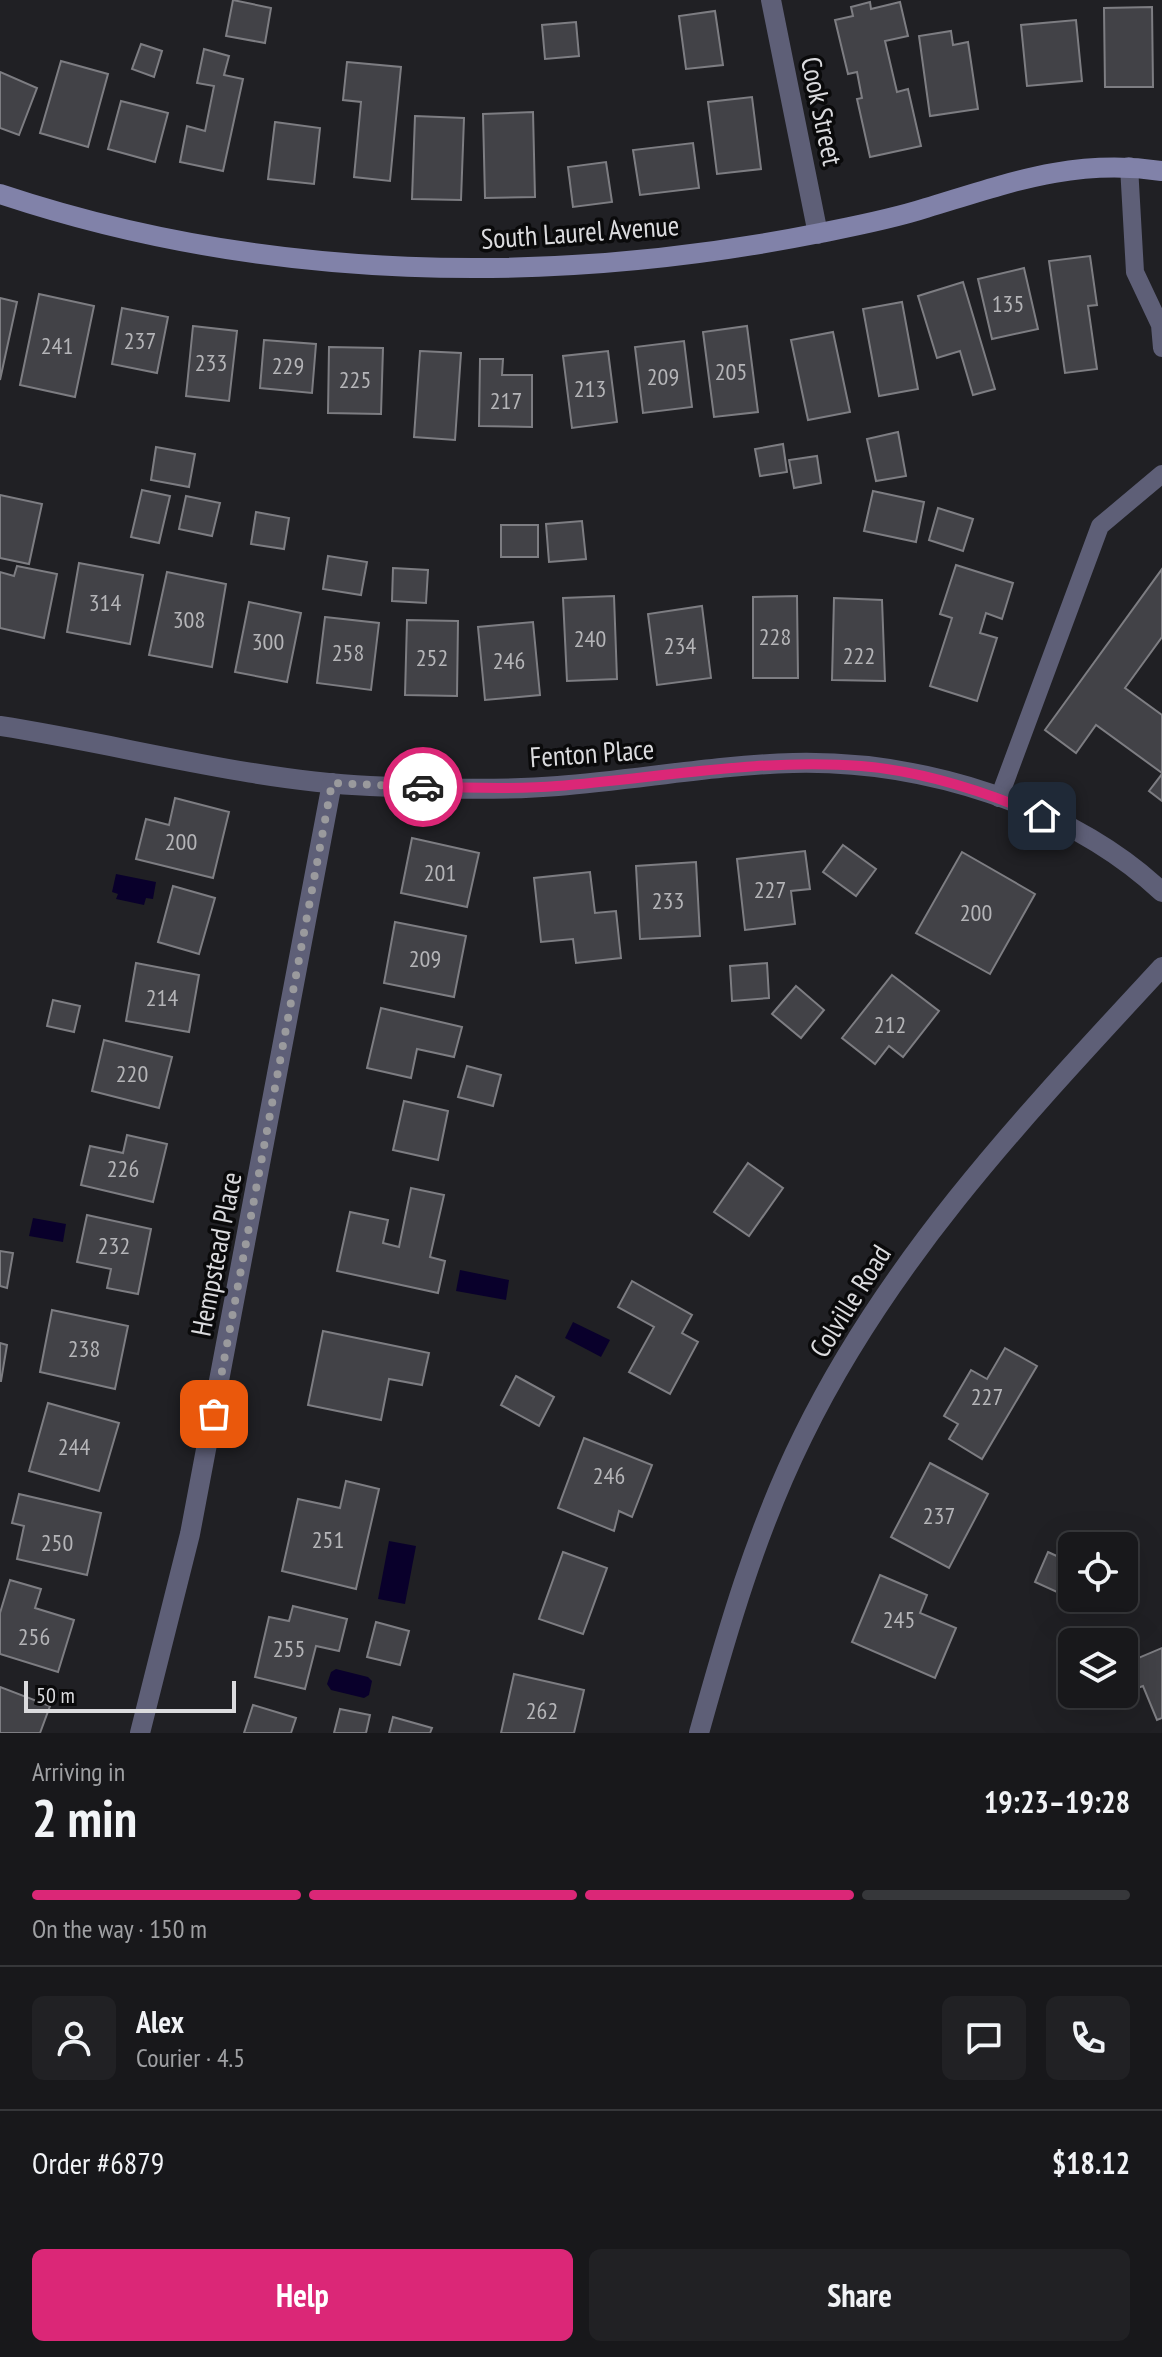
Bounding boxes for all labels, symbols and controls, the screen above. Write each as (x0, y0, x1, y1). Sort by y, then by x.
street label: Cook Street (793, 53, 852, 169)
street label: South Laurel Avenue (480, 206, 680, 257)
house number: 135 (992, 288, 1024, 319)
house number: 237 (124, 325, 156, 356)
house number: 241 (41, 330, 73, 361)
house number: 233 (195, 347, 227, 378)
house number: 229 (272, 350, 304, 381)
house number: 205 (715, 356, 747, 387)
house number: 209 (647, 361, 679, 392)
house number: 225 (339, 364, 371, 395)
house number: 213 (574, 373, 606, 404)
house number: 217 (490, 385, 522, 416)
house number: 314 (89, 587, 121, 618)
house number: 308 (173, 604, 205, 635)
house number: 228 (759, 621, 791, 652)
house number: 240 (574, 623, 606, 654)
house number: 300 (252, 626, 284, 657)
house number: 234 (664, 630, 696, 661)
house number: 258 (332, 637, 364, 668)
house number: 222 (843, 640, 875, 671)
house number: 252 (416, 642, 448, 673)
house number: 246 (493, 645, 525, 676)
street label: Fenton Place (529, 730, 655, 775)
courier (383, 747, 463, 827)
icon: car (401, 765, 445, 809)
pin (1008, 782, 1076, 850)
icon: home (1020, 794, 1064, 838)
house number: 200 (165, 826, 197, 857)
house number: 201 (424, 857, 456, 888)
house number: 227 (754, 874, 786, 905)
house number: 233 (652, 885, 684, 916)
house number: 200 (960, 897, 992, 928)
house number: 209 (409, 943, 441, 974)
house number: 214 (146, 982, 178, 1013)
house number: 212 (874, 1009, 906, 1040)
house number: 220 (116, 1058, 148, 1089)
house number: 226 (107, 1153, 139, 1184)
street label: Hempstead Place (181, 1169, 250, 1339)
house number: 232 (98, 1230, 130, 1261)
street label: Colville Road (801, 1238, 899, 1364)
house number: 238 (68, 1333, 100, 1364)
pin (180, 1380, 248, 1448)
house number: 227 (971, 1381, 1003, 1412)
icon: bag (192, 1392, 236, 1436)
house number: 244 (58, 1431, 90, 1462)
house number: 246 (593, 1460, 625, 1491)
house number: 237 (923, 1500, 955, 1531)
house number: 251 (312, 1524, 344, 1555)
house number: 250 (41, 1527, 73, 1558)
map controls (1058, 1532, 1138, 1708)
button: locate (1058, 1532, 1138, 1612)
house number: 245 (883, 1604, 915, 1635)
house number: 256 (18, 1621, 50, 1652)
button: layers (1058, 1628, 1138, 1708)
house number: 255 (273, 1633, 305, 1664)
scale bar (24, 1677, 236, 1713)
text: 50 m (36, 1681, 75, 1709)
house number: 262 (526, 1695, 558, 1726)
text: Arriving in (32, 1755, 125, 1788)
text: 19:23–19:28 (984, 1782, 1130, 1821)
text: 2 min (32, 1784, 137, 1851)
text: On the way · 150 m (32, 1912, 207, 1945)
button: person (32, 1996, 116, 2080)
button: chat (942, 1996, 1026, 2080)
button: phone (1046, 1996, 1130, 2080)
text: Alex (136, 2002, 184, 2041)
text: Courier · 4.5 (136, 2041, 245, 2074)
text: Order #6879 (32, 2143, 164, 2182)
text: $18.12 (1052, 2143, 1130, 2182)
button: Help (32, 2249, 573, 2341)
button: Share (589, 2249, 1130, 2341)

